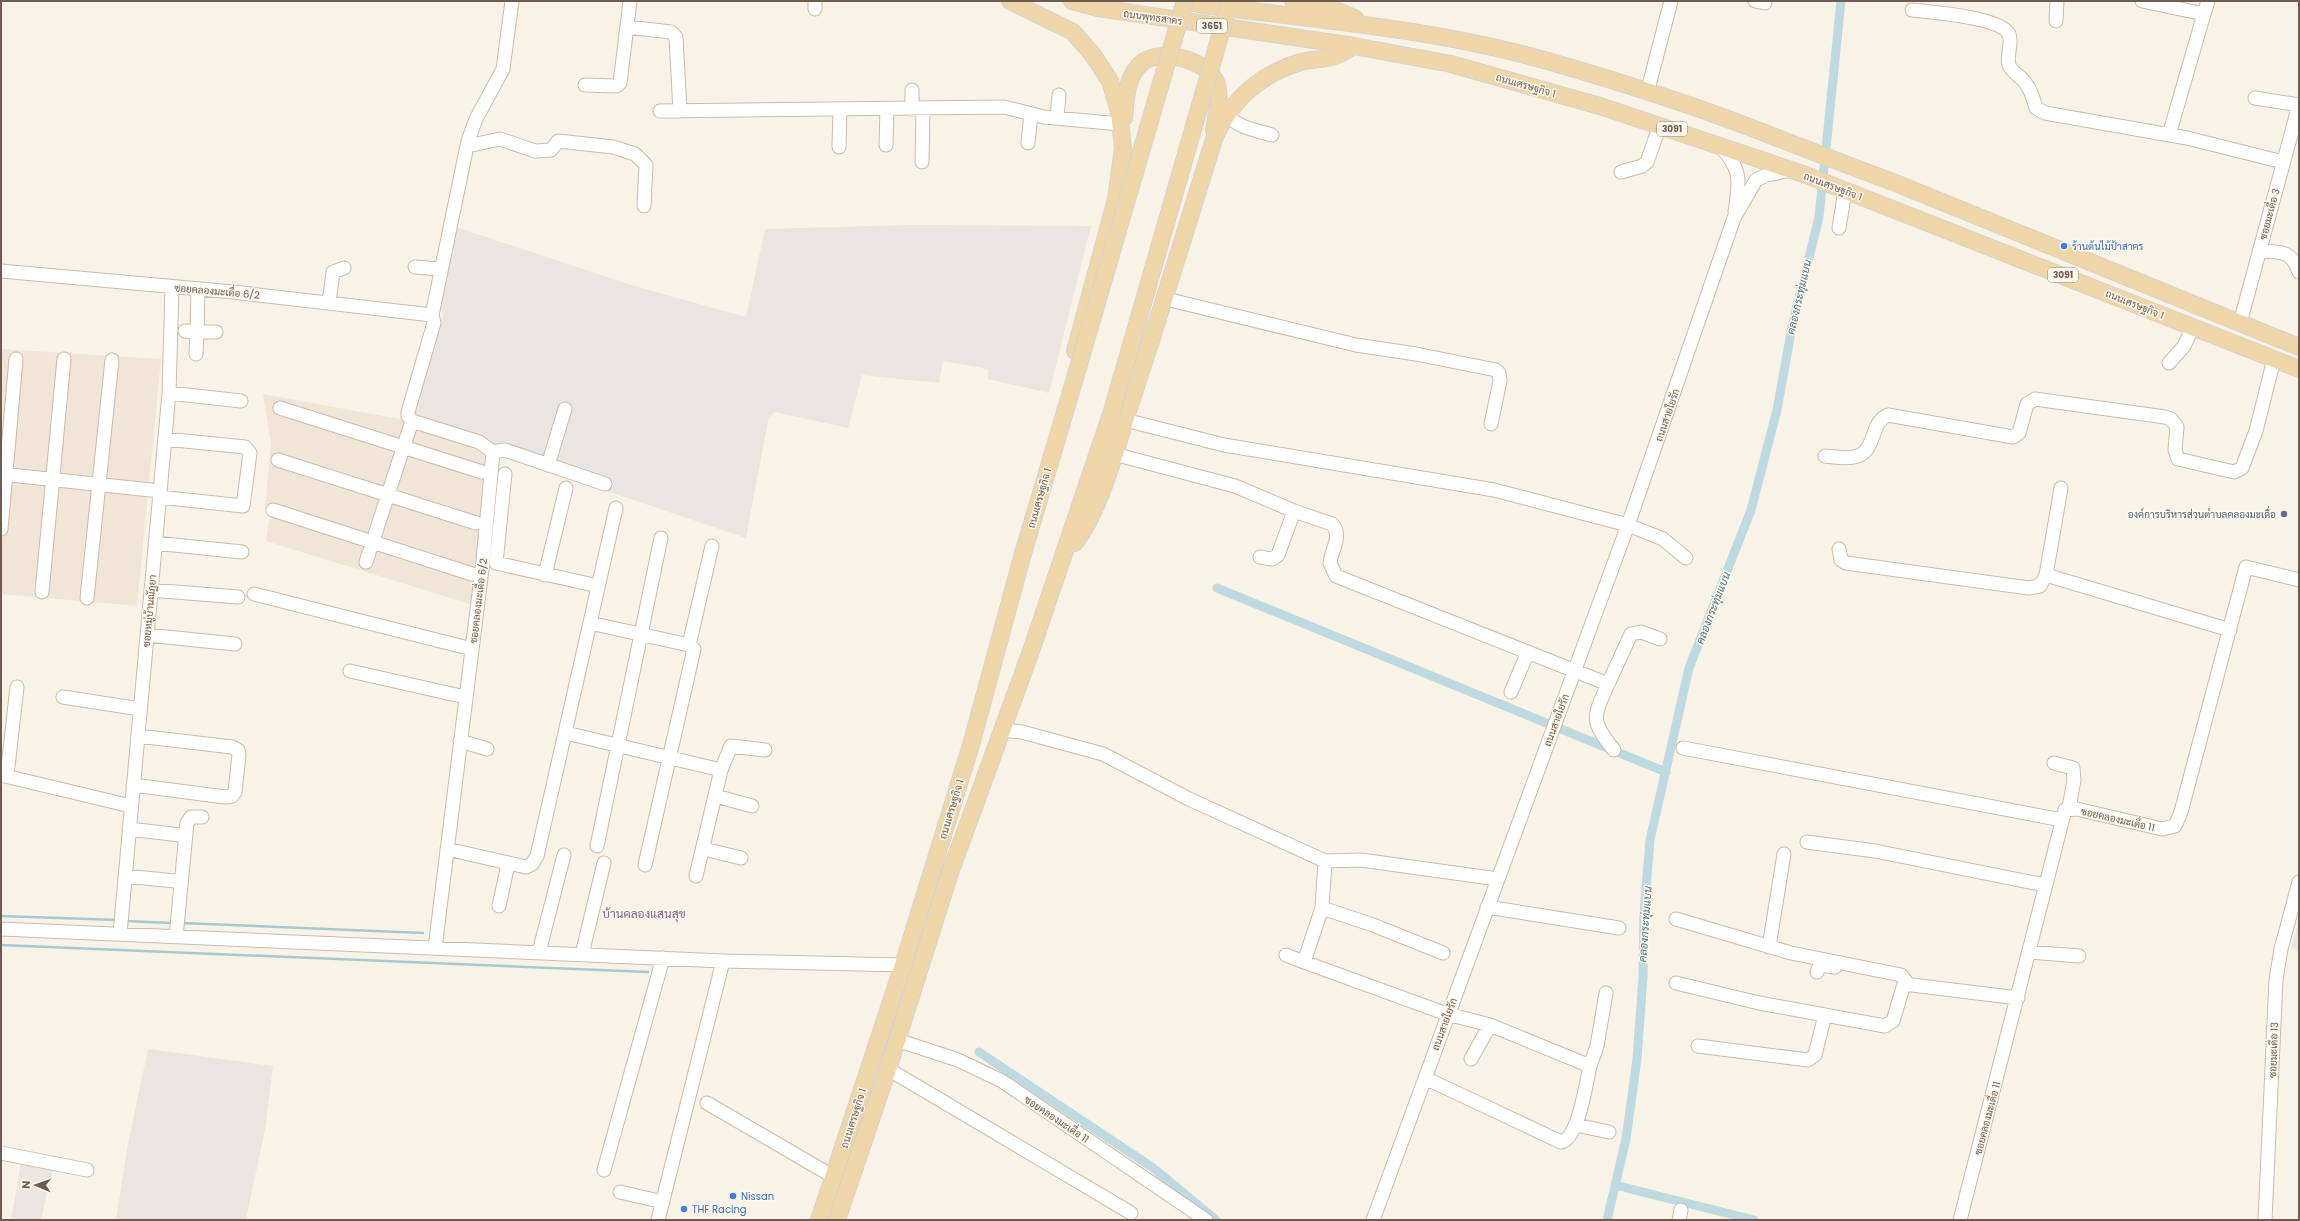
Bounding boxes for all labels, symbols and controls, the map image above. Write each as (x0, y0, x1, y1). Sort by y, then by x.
street label: ถนนพุทธสาคร (1123, 6, 1183, 29)
road number: 3651 (1197, 19, 1227, 33)
street label: ถนนเศรษฐกิจ 1 (1494, 70, 1558, 101)
road number: 3091 (1657, 122, 1687, 136)
street label: ถนนเศรษฐกิจ 1 (1801, 168, 1864, 205)
street label: ซอยมะเดื่อ 3 (2254, 186, 2284, 242)
place label: ร้านต้นไม้ป้าสาคร (2072, 239, 2144, 254)
marker: ร้านต้นไม้ป้าสาคร (2059, 241, 2069, 251)
water label: คลองกระทุ่มแบน (1783, 258, 1816, 336)
road number: 3091 (2048, 268, 2078, 282)
street label: ซอยคลองมะเดื่อ 6/2 (174, 279, 261, 303)
street label: ถนนเศรษฐกิจ 1 (2103, 286, 2166, 323)
street label: ถนนสายใยรัก (1651, 386, 1684, 444)
street label: ถนนเศรษฐกิจ 1 (1024, 466, 1055, 530)
place label: องค์การบริหารส่วนตำบลคลองมะเดื่อ (2128, 506, 2276, 522)
marker: องค์การบริหารส่วนตำบลคลองมะเดื่อ (2279, 509, 2289, 519)
street label: ซอยคลองมะเดื่อ 6/2 (465, 557, 491, 645)
water label: คลองกระทุ่มแบน (1692, 569, 1735, 647)
street label: ซอยหมู่บ้านณัฏยา (139, 574, 160, 648)
street label: ถนนสายใยรัก (1540, 692, 1573, 749)
street label: ถนนเศรษฐกิจ 1 (935, 777, 968, 841)
street label: ซอยคลองมะเดื่อ 11 (2079, 803, 2157, 835)
water label: คลองกระทุ่มแบน (1634, 885, 1657, 963)
district label: บ้านคลองแสนสุข (602, 905, 686, 923)
street label: ถนนสายใยรัก (1428, 996, 1461, 1053)
street label: ซอยมะเดื่อ 13 (2264, 1022, 2282, 1078)
street label: ซอยคลองมะเดื่อ 11 (1970, 1079, 2004, 1157)
street label: ถนนเศรษฐกิจ 1 (837, 1086, 870, 1150)
street label: ซอยคลองมะเดื่อ 11 (1021, 1091, 1093, 1147)
north arrow (16, 1165, 56, 1205)
text: N (18, 1180, 34, 1189)
place label: Nissan (741, 1189, 774, 1204)
marker: Nissan (728, 1191, 738, 1201)
place label: THF Racing (692, 1202, 747, 1217)
marker: THF Racing (679, 1204, 689, 1214)

